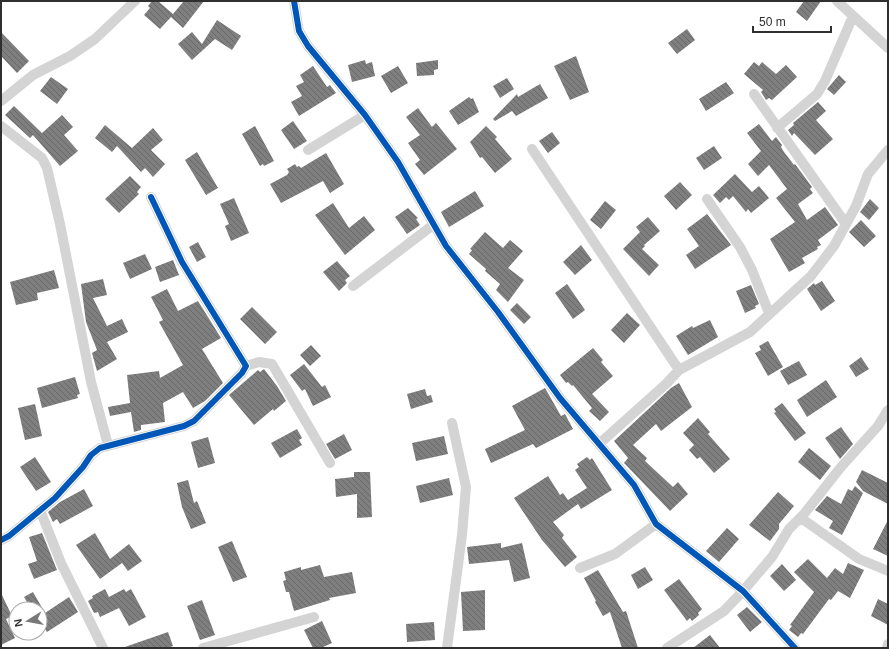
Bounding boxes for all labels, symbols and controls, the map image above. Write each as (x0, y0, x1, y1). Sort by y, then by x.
scale bar (753, 8, 831, 34)
text: 50 m (759, 15, 786, 29)
north arrow (8, 601, 48, 641)
text: N (12, 618, 25, 628)

